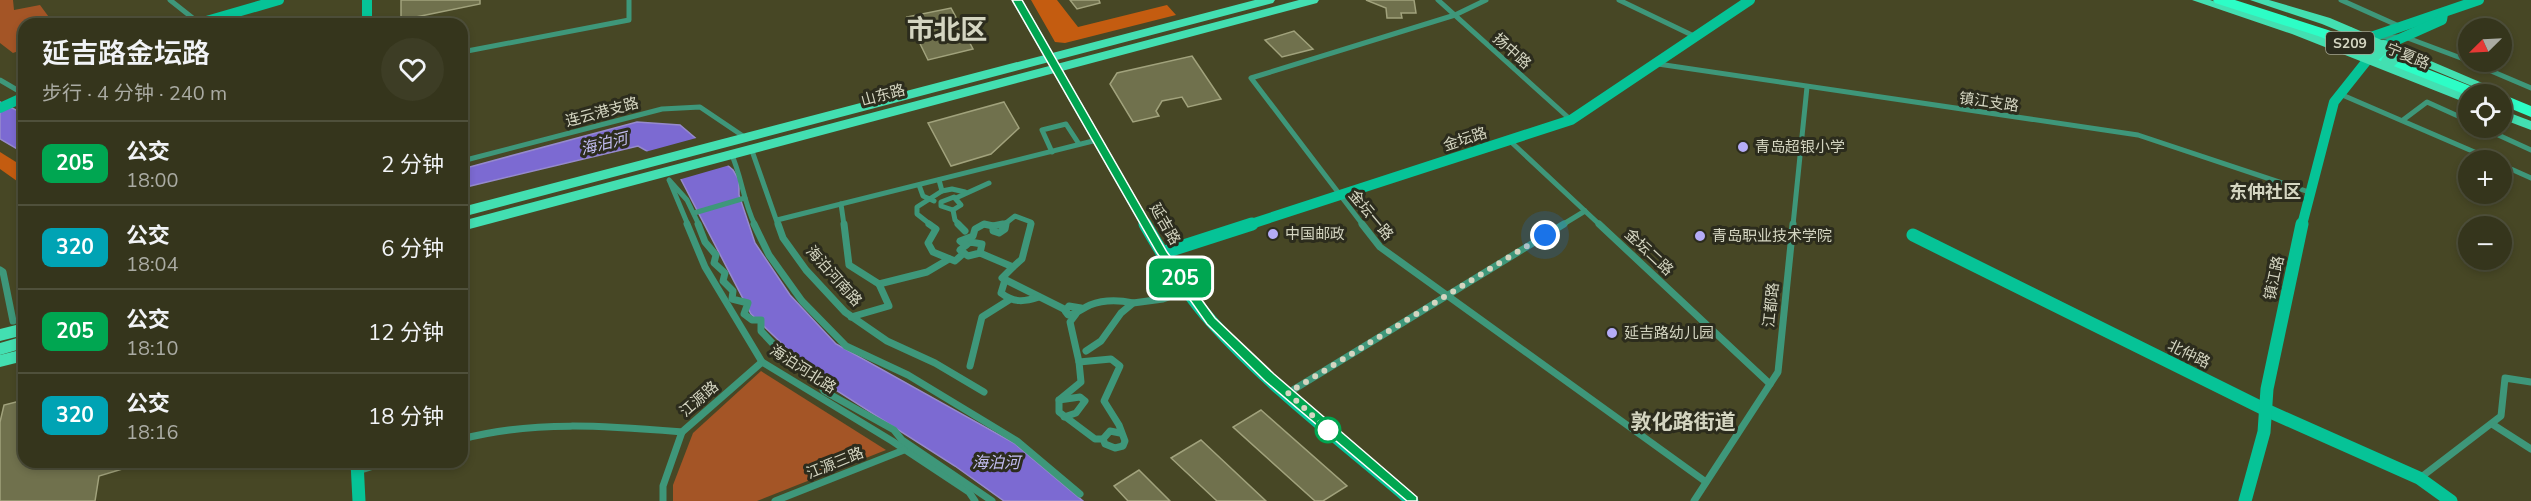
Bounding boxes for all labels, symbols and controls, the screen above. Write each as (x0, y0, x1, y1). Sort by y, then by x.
district label: 市北区 (907, 12, 988, 49)
north arrow (2458, 18, 2512, 72)
map controls (2458, 18, 2512, 270)
street label: 扬中路 (1489, 29, 1535, 73)
road number: S209 (2326, 32, 2374, 54)
text: 延吉路金坛路 (42, 35, 210, 73)
button: heart (381, 38, 444, 101)
street label: 宁夏路 (2383, 38, 2433, 74)
text: 步行 · 4 分钟 · 240 m (42, 80, 227, 107)
street label: 山东路 (859, 80, 907, 110)
button: locate (2458, 84, 2512, 138)
street label: 镇江支路 (1958, 88, 2020, 116)
street label: 连云港支路 (563, 93, 641, 131)
street label: 金坛路 (1441, 123, 1489, 155)
water label: 海泊河 (578, 127, 633, 160)
text: 公交 (126, 137, 170, 167)
place label: 青岛超银小学 (1755, 137, 1845, 157)
marker: 青岛超银小学 (1736, 140, 1750, 154)
text: 205 (56, 149, 94, 177)
text: 2 分钟 (381, 150, 444, 180)
button: + (2458, 150, 2512, 204)
text: 18:00 (126, 167, 179, 194)
district label: 东仲社区 (2229, 180, 2301, 204)
street label: 金坛一路 (1344, 186, 1398, 244)
street label: 延吉路 (1145, 200, 1185, 248)
button: − (2458, 216, 2512, 270)
your location (1530, 220, 1560, 250)
text: 公交 (126, 221, 170, 251)
place label: 中国邮政 (1285, 224, 1345, 244)
street label: 金坛二路 (1620, 224, 1678, 280)
place label: 青岛职业技术学院 (1712, 226, 1832, 246)
marker: 中国邮政 (1266, 227, 1280, 241)
marker: 青岛职业技术学院 (1693, 229, 1707, 243)
text: 320 (56, 233, 94, 261)
text: 6 分钟 (381, 234, 444, 264)
street label: 海泊河南路 (801, 241, 867, 311)
text: 18:04 (126, 251, 179, 278)
street label: 镇江路 (2260, 254, 2288, 302)
line badge: 205 (1146, 258, 1214, 298)
text: 205 (1161, 264, 1199, 292)
street label: 江都路 (1759, 282, 1783, 328)
text: 公交 (126, 305, 170, 335)
text: 205 (56, 317, 94, 345)
text: 12 分钟 (368, 318, 444, 348)
place label: 延吉路幼儿园 (1624, 323, 1714, 343)
marker: 延吉路幼儿园 (1605, 326, 1619, 340)
text: 18:10 (126, 335, 179, 362)
street label: 北仲路 (2164, 335, 2214, 373)
street label: 海泊河北路 (766, 340, 840, 398)
street label: 江源路 (675, 377, 723, 421)
text: 公交 (126, 389, 170, 419)
text: 320 (56, 401, 94, 429)
text: 18 分钟 (368, 402, 444, 432)
district label: 敦化路街道 (1631, 408, 1736, 436)
unlabelled marker (1315, 417, 1341, 443)
text: 18:16 (126, 419, 179, 446)
street label: 江源三路 (803, 442, 867, 484)
water label: 海泊河 (972, 452, 1023, 474)

